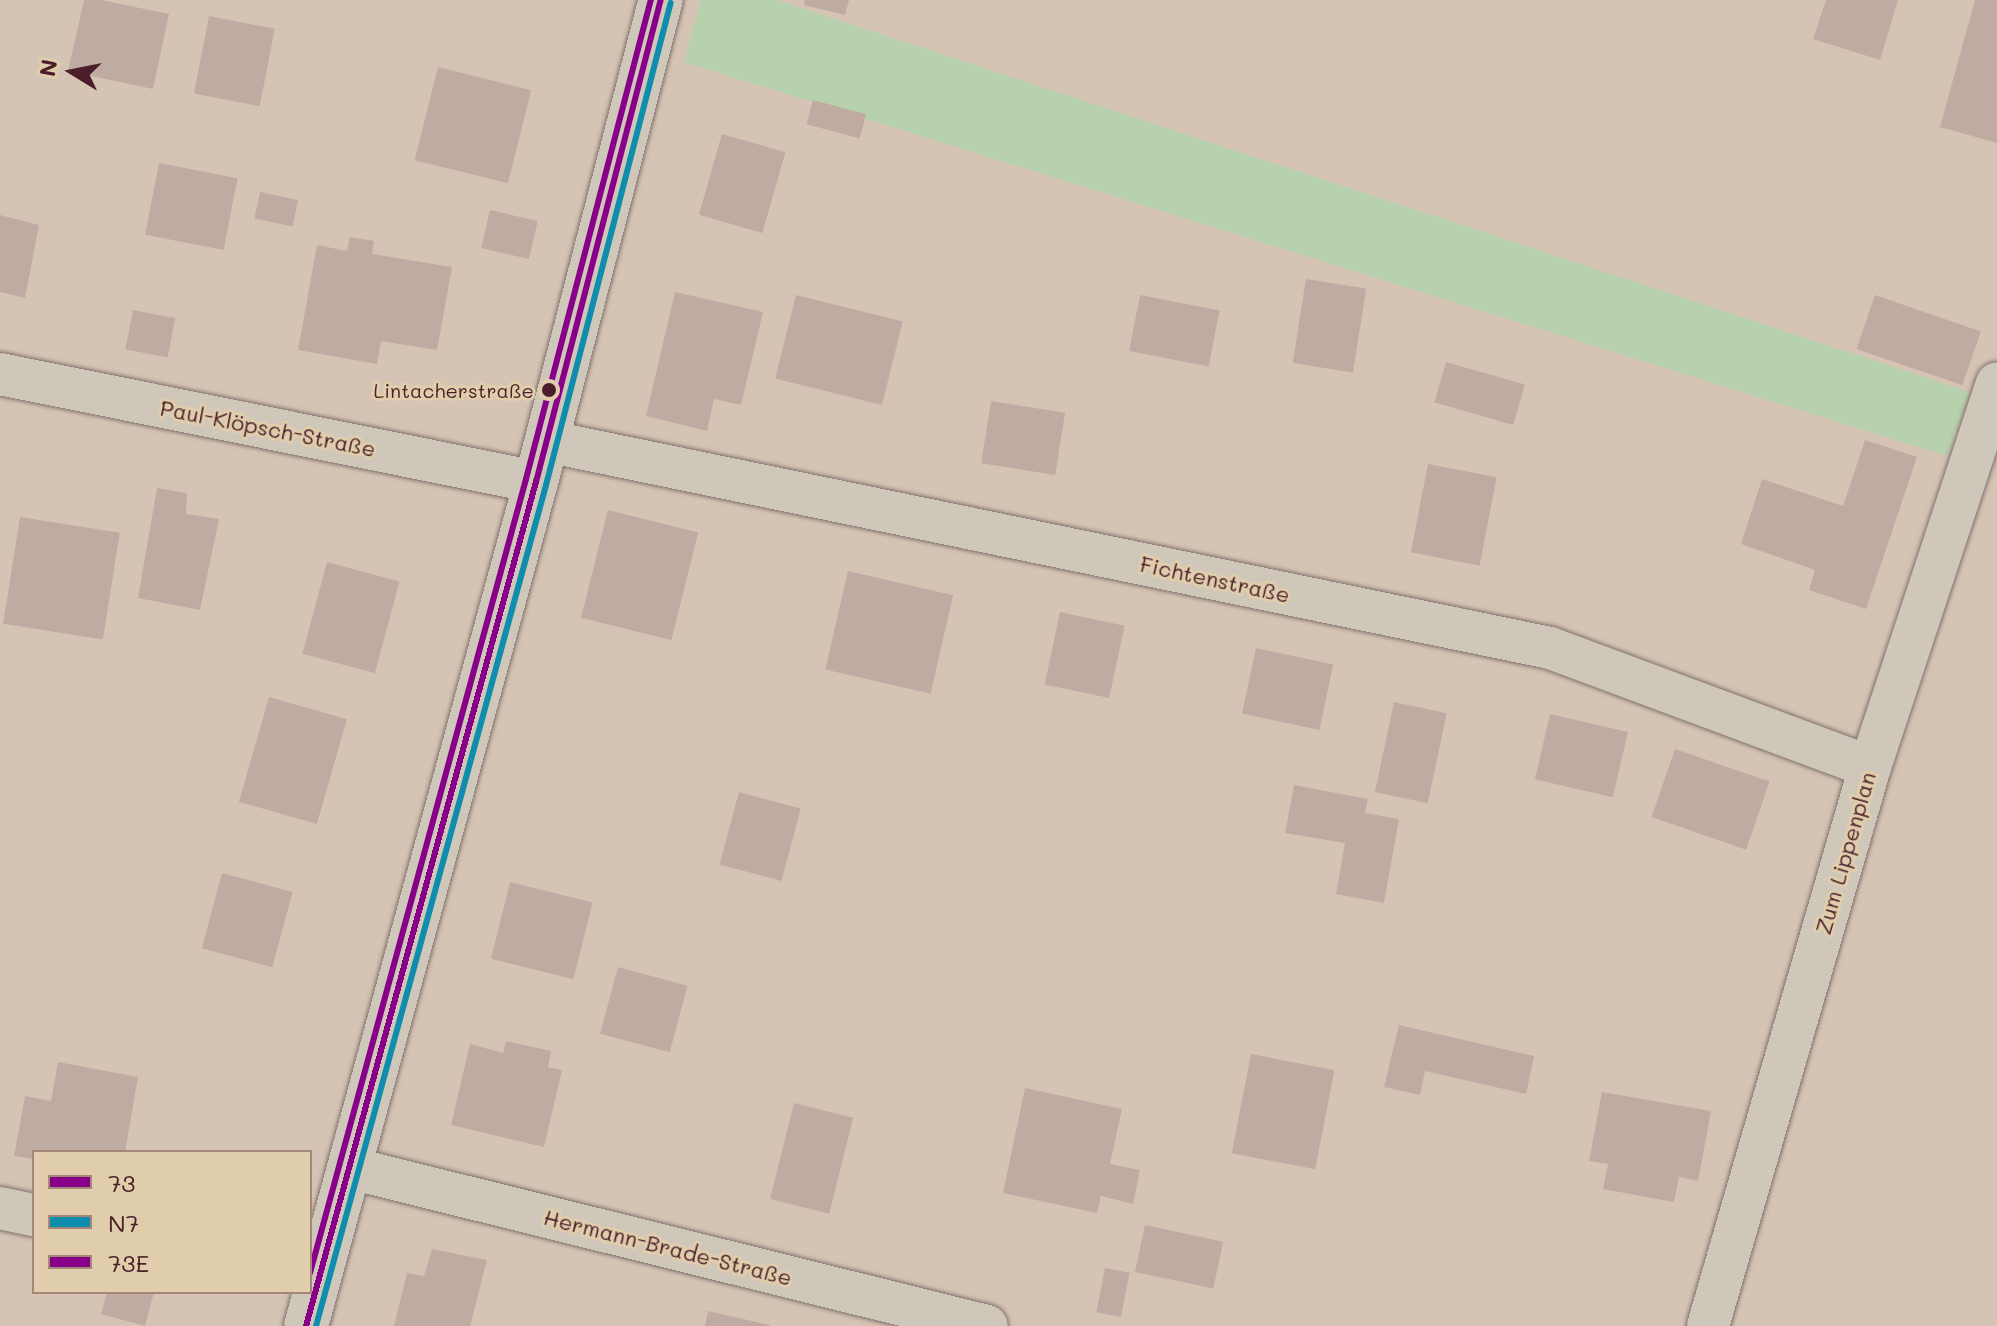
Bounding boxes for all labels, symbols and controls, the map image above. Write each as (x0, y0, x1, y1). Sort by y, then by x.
north arrow (32, 32, 112, 112)
text: N (32, 57, 64, 78)
place label: Lintacherstraße (373, 378, 534, 402)
marker: Lintacherstraße (541, 382, 557, 398)
street label: Paul-Klöpsch-Straße (158, 394, 378, 462)
street label: Fichtenstraße (1138, 550, 1292, 608)
street label: Zum Lippenplan (1809, 769, 1881, 937)
legend (32, 1150, 312, 1294)
text: 73 (108, 1167, 135, 1198)
street label: Hermann-Brade-Straße (541, 1203, 795, 1291)
text: N7 (108, 1207, 139, 1238)
text: 73E (108, 1247, 149, 1278)

